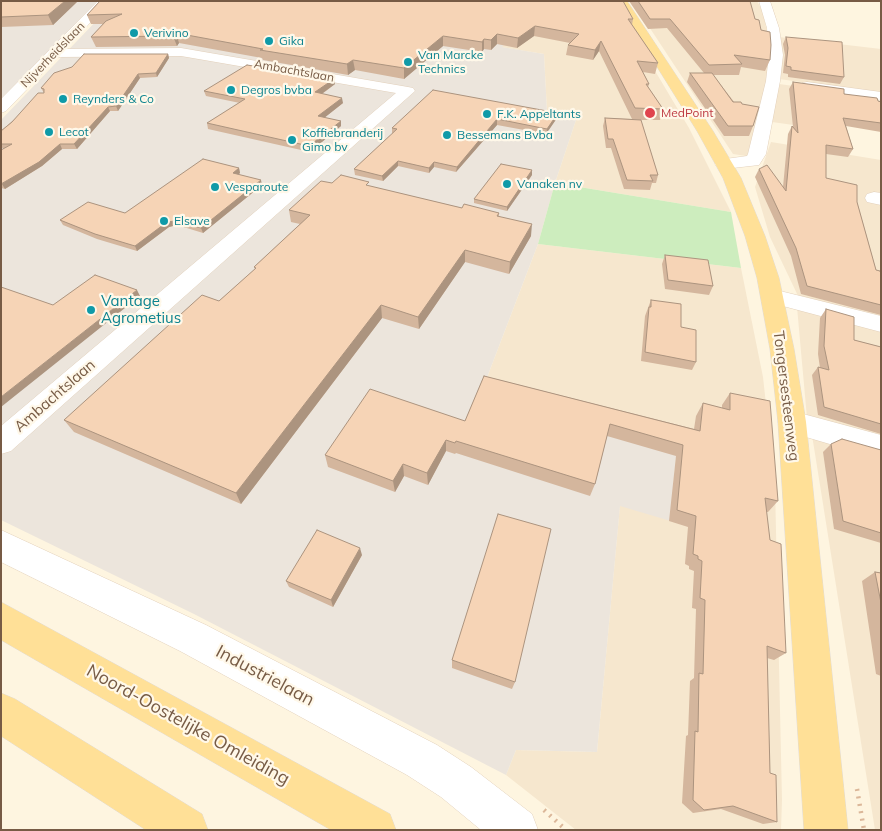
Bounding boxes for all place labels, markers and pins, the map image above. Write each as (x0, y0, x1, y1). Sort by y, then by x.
place label: Verivino (144, 26, 189, 40)
marker: Verivino (128, 27, 140, 39)
place label: Gika (279, 34, 304, 48)
marker: Gika (263, 35, 275, 47)
place label: Van Marcke Technics (418, 48, 483, 76)
marker: Van Marcke Technics (402, 56, 414, 68)
place label: Degros bvba (241, 83, 312, 97)
marker: Degros bvba (225, 84, 237, 96)
place label: Reynders & Co (73, 92, 154, 106)
marker: Reynders & Co (57, 93, 69, 105)
marker: MedPoint (643, 106, 657, 120)
place label: MedPoint (661, 106, 714, 120)
place label: F.K. Appeltants (497, 107, 581, 121)
marker: F.K. Appeltants (481, 108, 493, 120)
place label: Lecot (59, 125, 89, 139)
marker: Lecot (43, 126, 55, 138)
place label: Koffiebranderij Gimo bv (302, 126, 383, 154)
place label: Bessemans Bvba (457, 128, 553, 142)
marker: Bessemans Bvba (441, 129, 453, 141)
marker: Koffiebranderij Gimo bv (286, 134, 298, 146)
place label: Vanaken nv (517, 177, 582, 191)
marker: Vanaken nv (501, 178, 513, 190)
place label: Vesparoute (225, 180, 288, 194)
marker: Vesparoute (209, 181, 221, 193)
place label: Elsave (174, 214, 210, 228)
marker: Elsave (158, 215, 170, 227)
place label: Vantage Agrometius (101, 292, 181, 327)
marker: Vantage Agrometius (85, 304, 97, 316)

